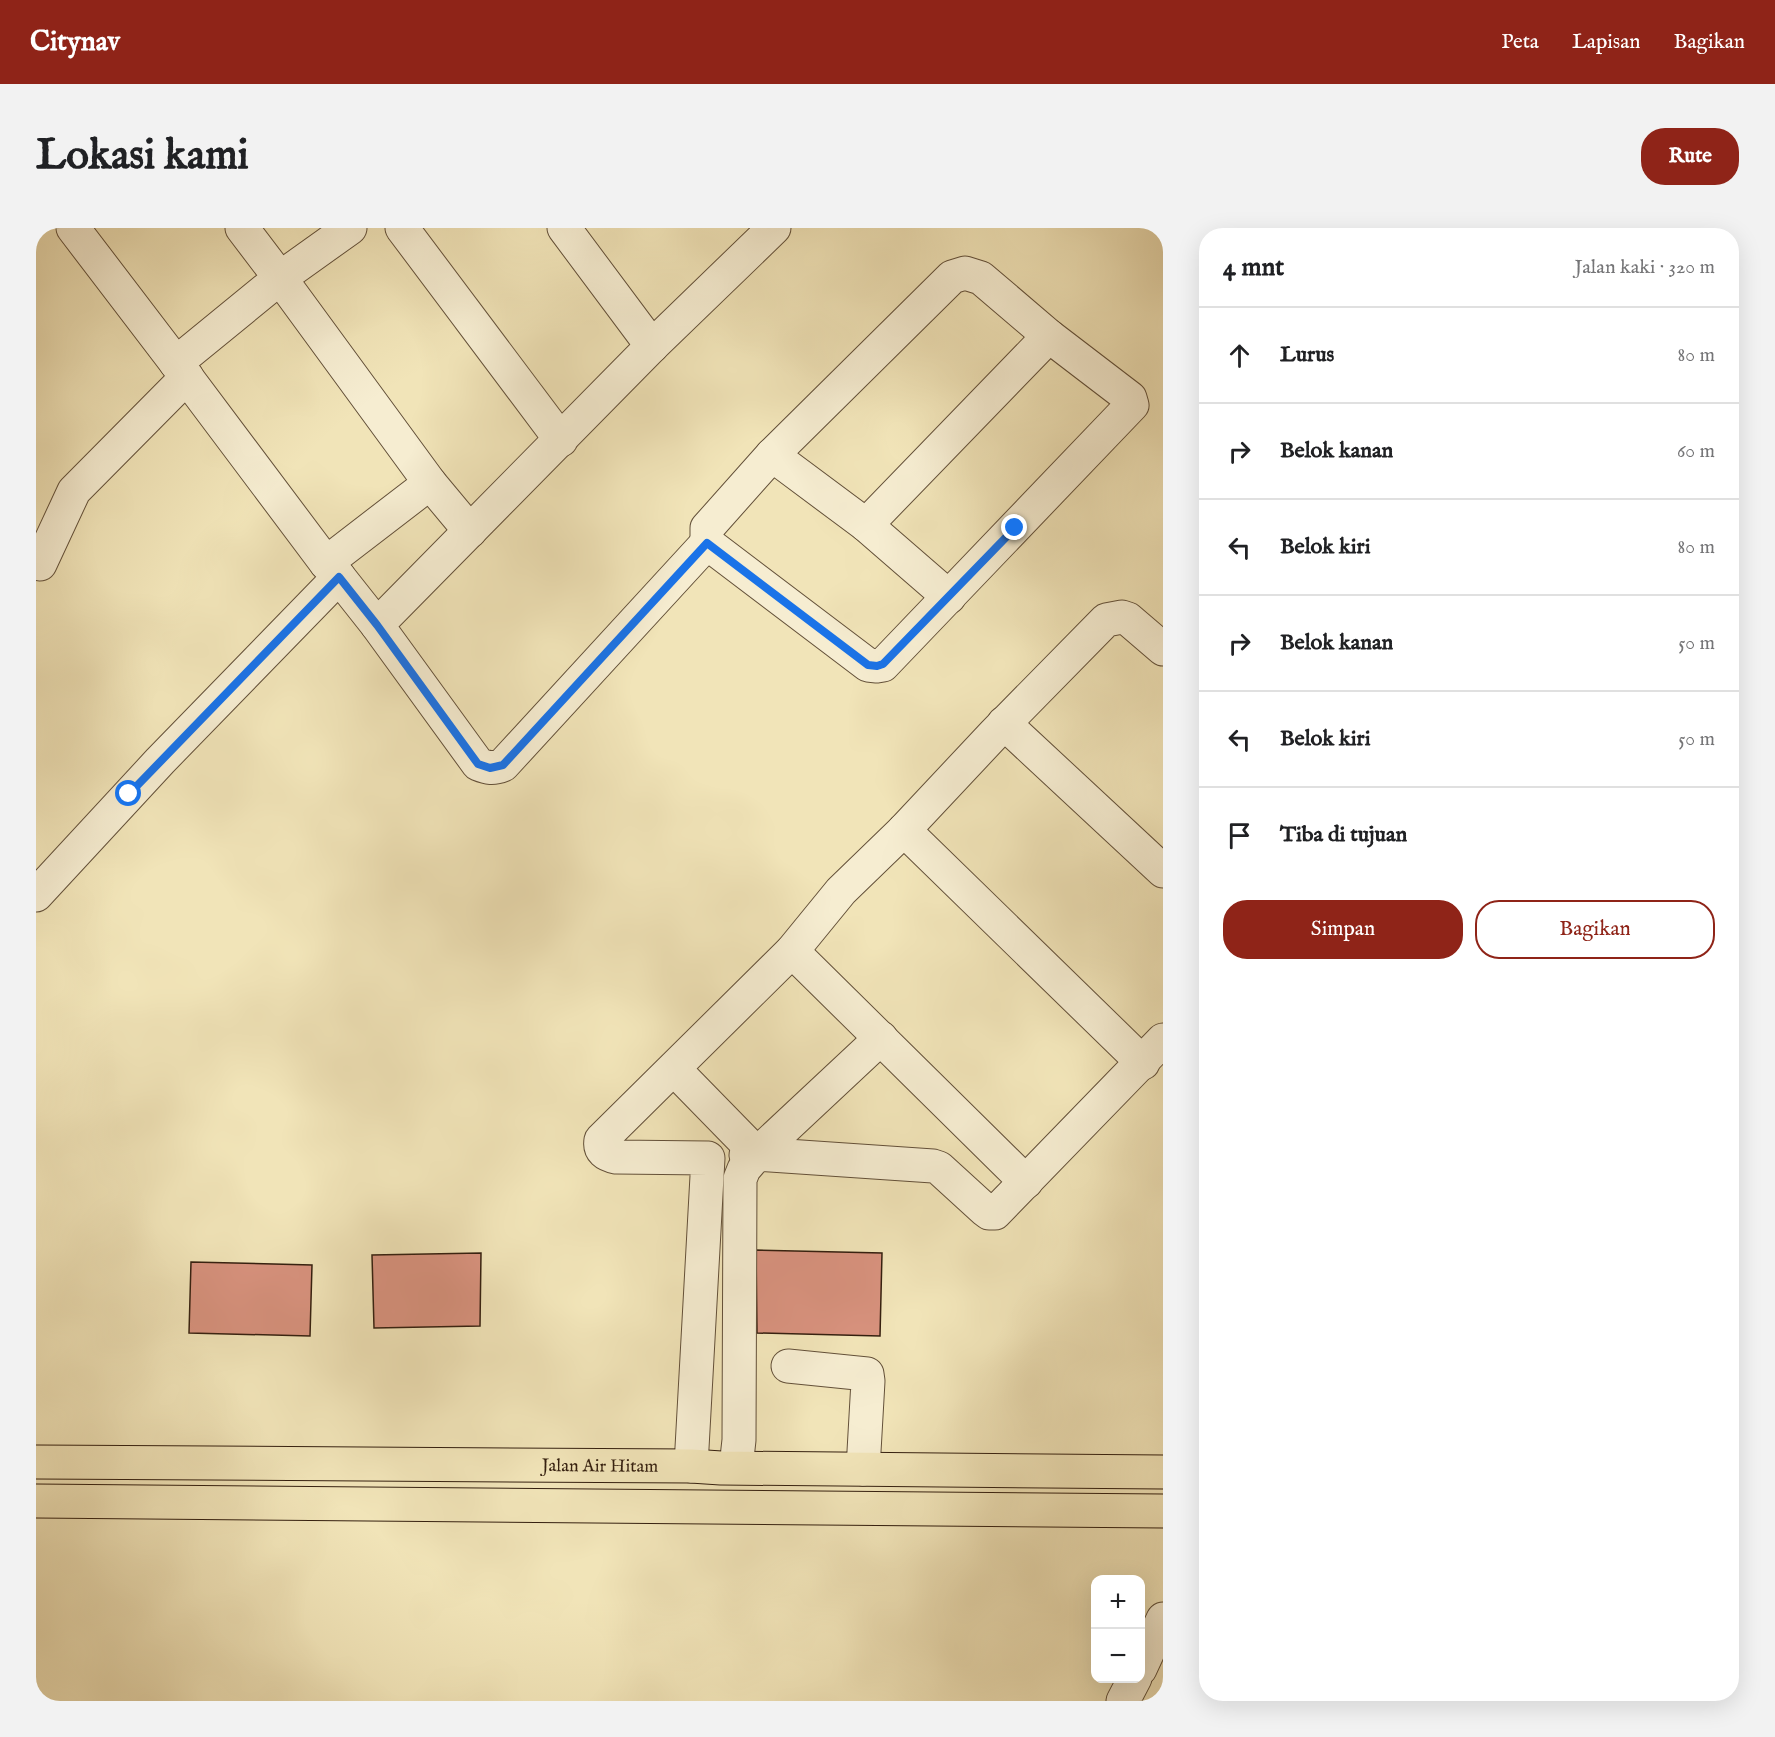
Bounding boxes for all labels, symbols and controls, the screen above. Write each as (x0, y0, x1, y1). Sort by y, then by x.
text: Citynav (30, 25, 120, 60)
text: Peta (1501, 29, 1539, 56)
text: Lapisan (1572, 29, 1641, 56)
text: Bagikan (1674, 29, 1745, 56)
button: Rute (1641, 128, 1739, 185)
text: Lokasi kami (36, 130, 249, 183)
text: 4 mnt (1223, 251, 1284, 284)
text: Jalan kaki · 320 m (1575, 255, 1715, 280)
icon: ahead (1223, 339, 1256, 372)
text: Lurus (1280, 341, 1334, 369)
text: 80 m (1678, 343, 1715, 368)
icon: right (1223, 435, 1256, 468)
text: Belok kanan (1280, 437, 1393, 465)
text: 60 m (1677, 439, 1715, 464)
route end (1001, 514, 1027, 540)
icon: left (1223, 531, 1256, 564)
text: Belok kiri (1280, 533, 1371, 561)
text: 80 m (1678, 535, 1715, 560)
icon: right (1223, 627, 1256, 660)
text: Belok kanan (1280, 629, 1393, 657)
text: 50 m (1678, 631, 1715, 656)
icon: left (1223, 723, 1256, 756)
text: Belok kiri (1280, 725, 1371, 753)
text: 50 m (1678, 727, 1715, 752)
route start (115, 780, 141, 806)
icon: arrive (1223, 819, 1256, 852)
text: Tiba di tujuan (1280, 821, 1407, 849)
button: Simpan (1223, 900, 1463, 959)
button: Bagikan (1475, 900, 1715, 959)
street label: Jalan Air Hitam (540, 1455, 658, 1479)
map controls (1091, 1575, 1145, 1683)
button: + (1091, 1575, 1145, 1629)
button: − (1091, 1629, 1145, 1683)

